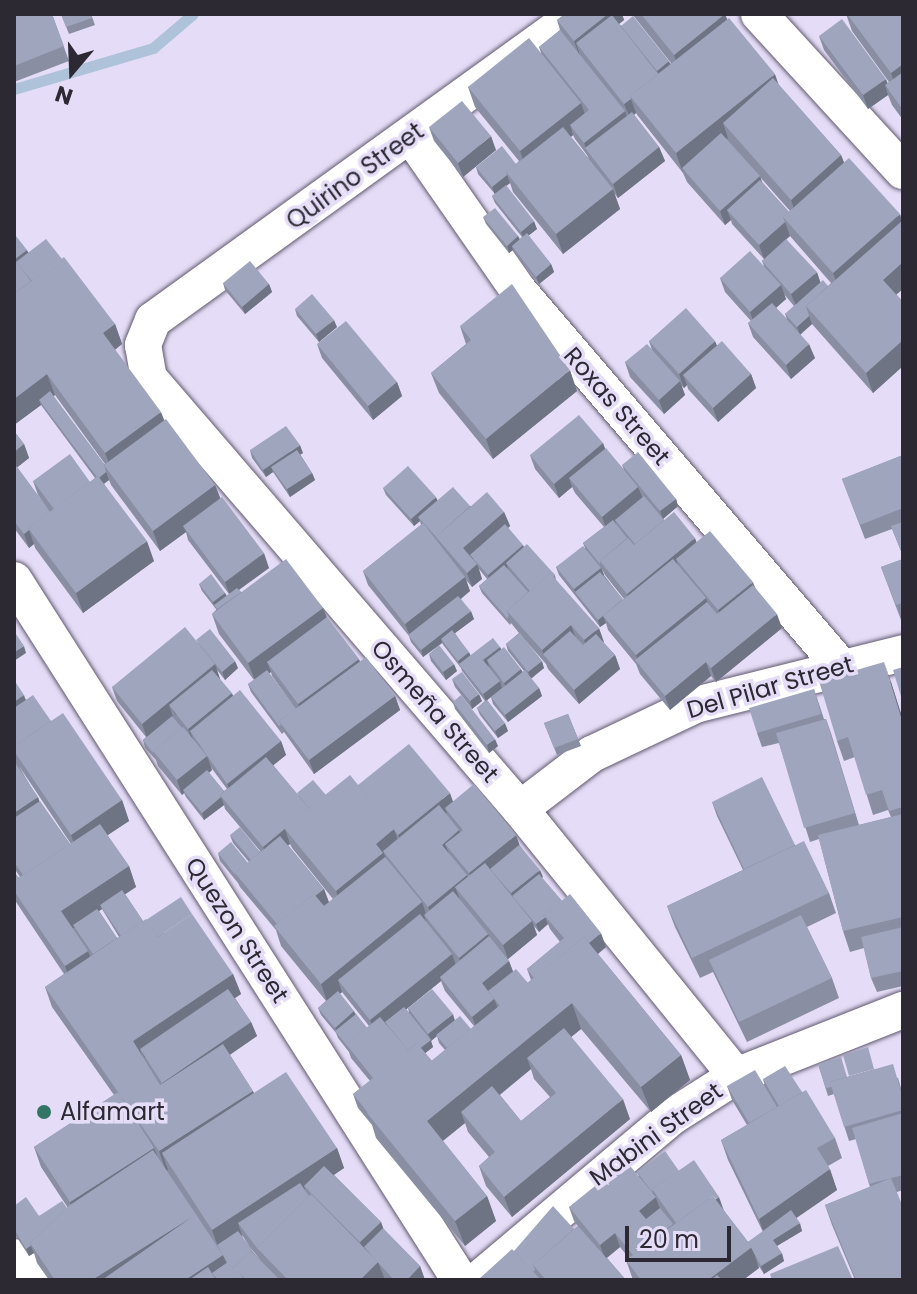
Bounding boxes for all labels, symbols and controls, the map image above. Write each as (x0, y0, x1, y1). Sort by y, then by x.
north arrow (32, 32, 112, 112)
text: N (51, 78, 77, 113)
street label: Quirino Street (281, 117, 429, 235)
street label: Roxas Street (558, 341, 676, 471)
street label: Osmeña Street (365, 634, 505, 788)
street label: Del Pilar Street (683, 649, 857, 725)
street label: Quezon Street (179, 852, 295, 1008)
street label: Mabini Street (584, 1076, 728, 1192)
place label: Alfamart (60, 1098, 165, 1126)
marker: Alfamart (35, 1103, 53, 1121)
scale bar (629, 1210, 735, 1260)
text: 20 m (639, 1223, 699, 1256)

